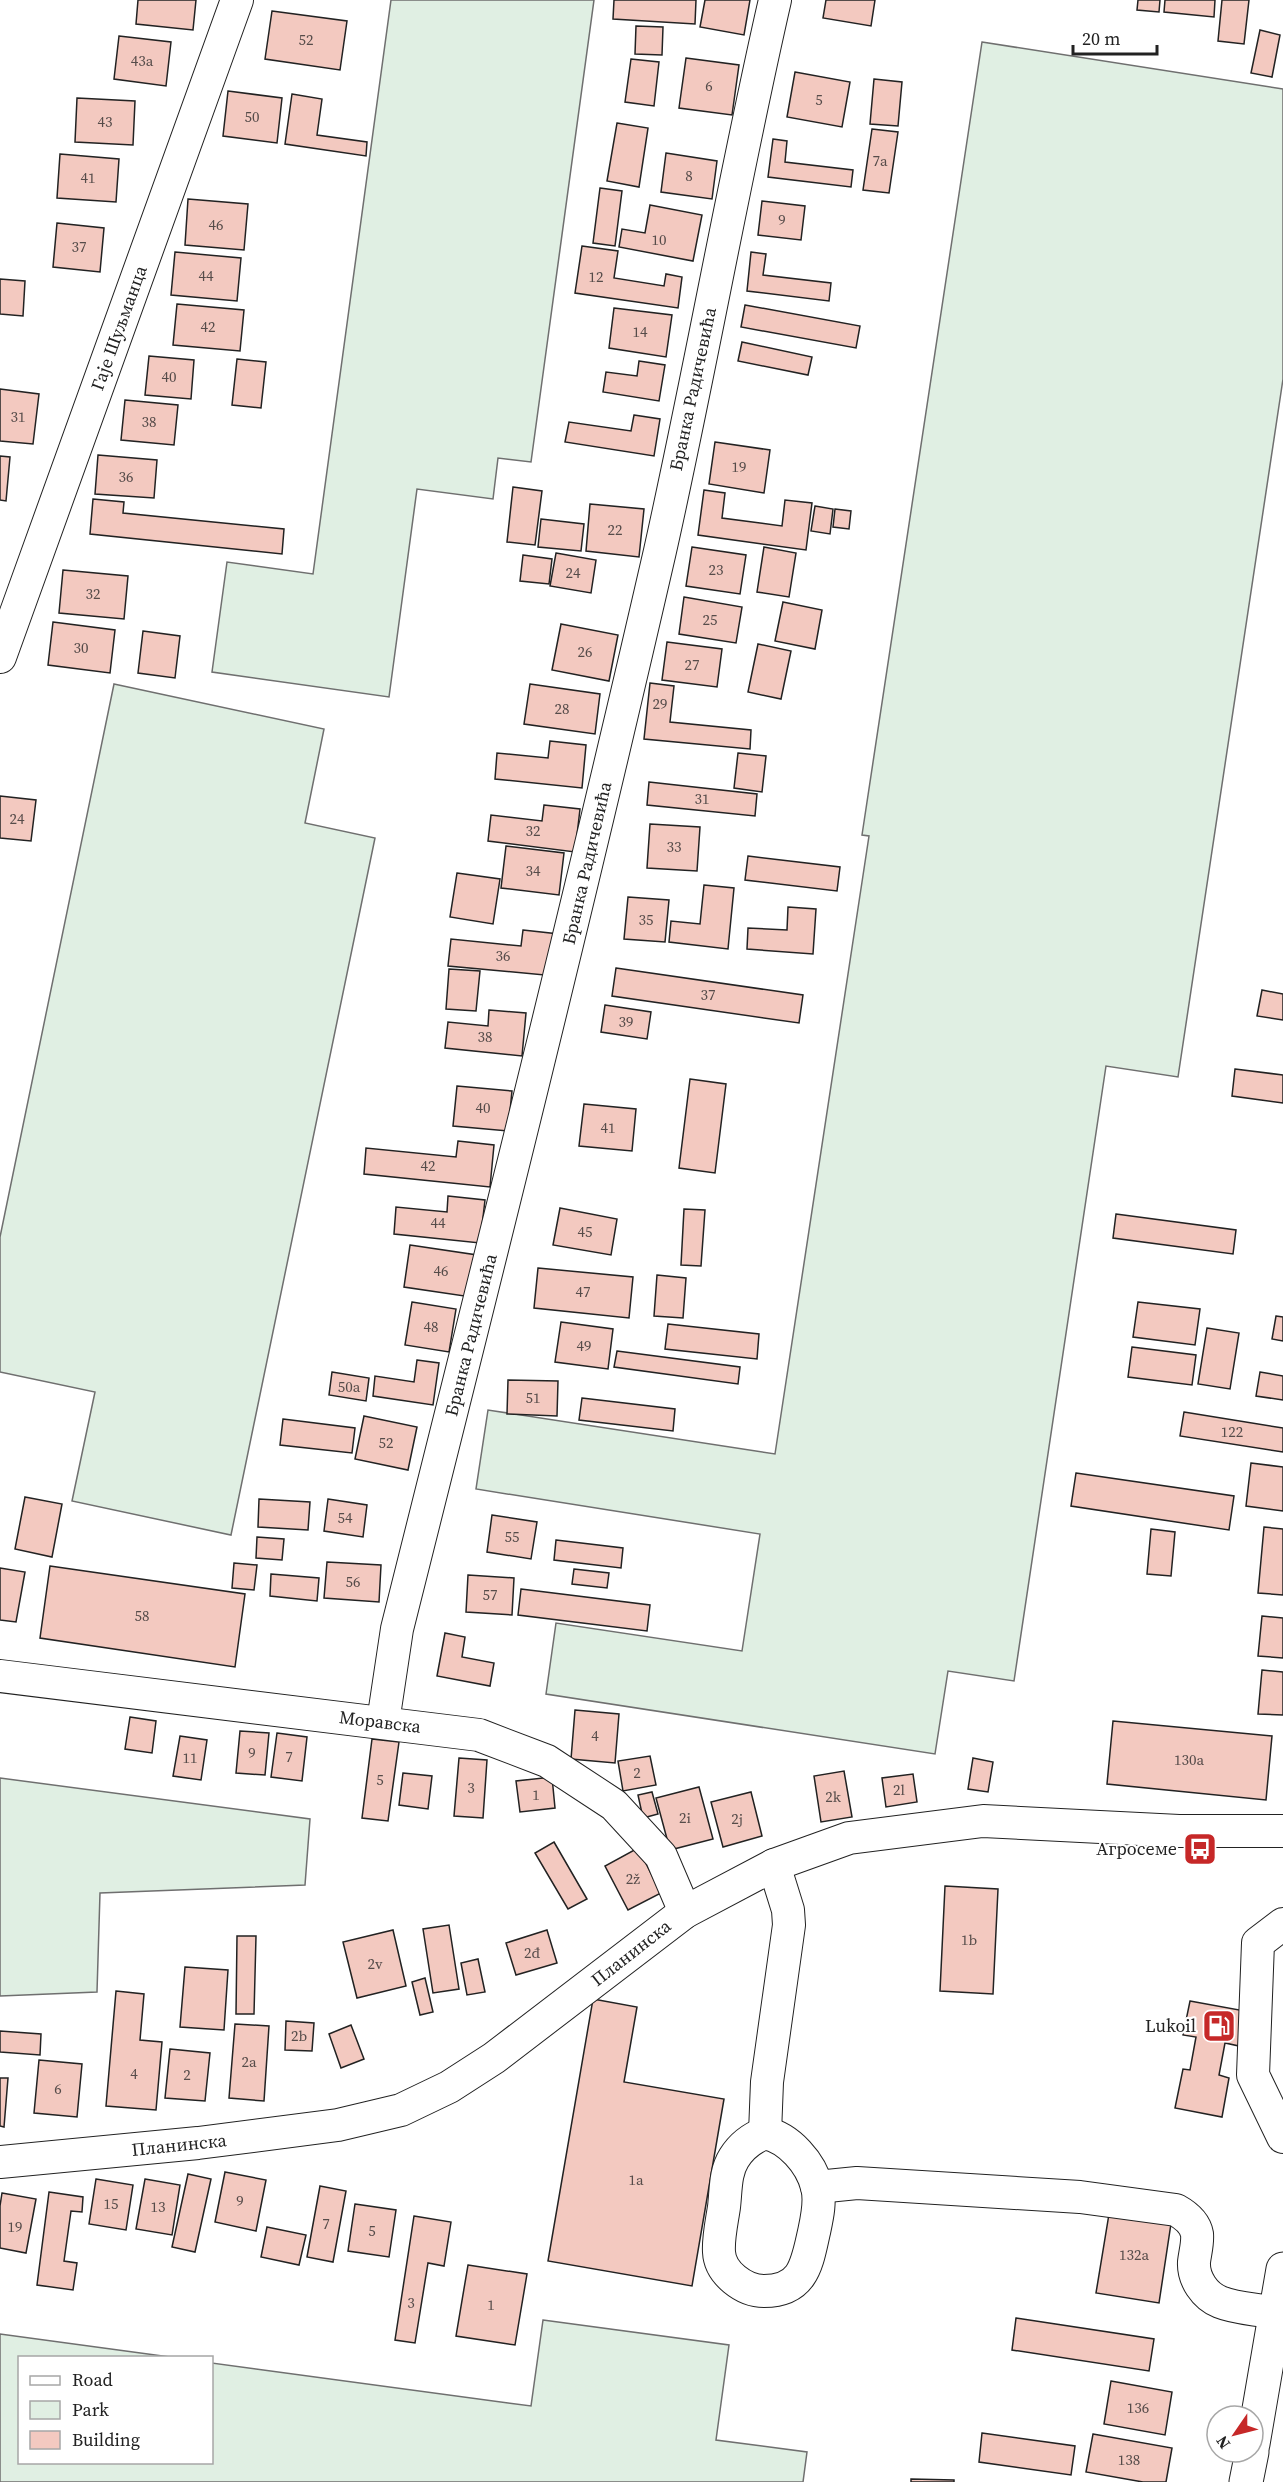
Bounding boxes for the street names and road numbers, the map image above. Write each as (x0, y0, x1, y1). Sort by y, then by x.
street label: Гаје Шуљманца (84, 261, 153, 394)
street label: Бранка Радичевића (663, 304, 722, 473)
street label: Бранка Радичевића (556, 778, 618, 947)
street label: Бранка Радичевића (438, 1250, 503, 1419)
street label: Моравска (338, 1704, 423, 1739)
street label: Планинска (585, 1913, 677, 1992)
street label: Планинска (130, 2127, 228, 2162)

